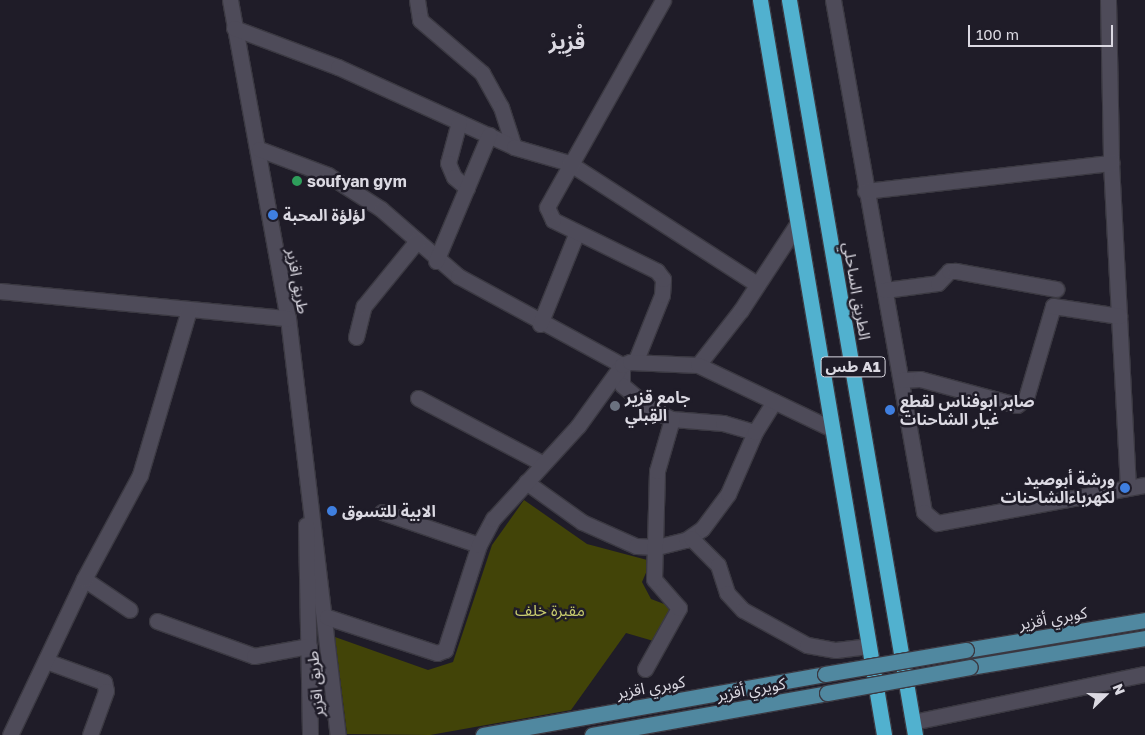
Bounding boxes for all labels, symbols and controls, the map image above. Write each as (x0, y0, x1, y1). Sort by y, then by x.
scale bar (970, 15, 1115, 47)
text: 100 m (976, 25, 1019, 43)
district label: قْزِيرْ (549, 28, 585, 54)
place label: soufyan gym (307, 171, 407, 191)
marker: soufyan gym (291, 175, 303, 187)
place label: لؤلؤة المحبة (283, 205, 365, 225)
marker: لؤلؤة المحبة (267, 209, 279, 221)
street label: الطريق الساحلي (839, 241, 875, 341)
street label: طريق اقزير (283, 247, 313, 315)
road number: طس A1 (820, 354, 886, 380)
place label: جامع قزير القِبلي (625, 387, 690, 425)
place label: صابر ابوفناس لقطع غيار الشاحنات (900, 391, 1035, 429)
marker: جامع قزير القِبلي (609, 400, 621, 412)
marker: صابر ابوفناس لقطع غيار الشاحنات (884, 404, 896, 416)
place label: ورشة أبوصيد لكهرباءالشاحنات (1000, 469, 1115, 507)
marker: ورشة أبوصيد لكهرباءالشاحنات (1119, 482, 1131, 494)
place label: الابية للتسوق (342, 501, 436, 521)
marker: الابية للتسوق (326, 505, 338, 517)
park label: مقبرة خلف (515, 600, 585, 620)
street label: كوبري أقزير (1017, 603, 1089, 633)
street label: طريق اقزير (303, 650, 327, 718)
north arrow (1080, 670, 1130, 720)
street label: كوبري اقزير (615, 672, 687, 702)
street label: كويري أقزير (715, 674, 787, 704)
text: N (1109, 681, 1129, 697)

